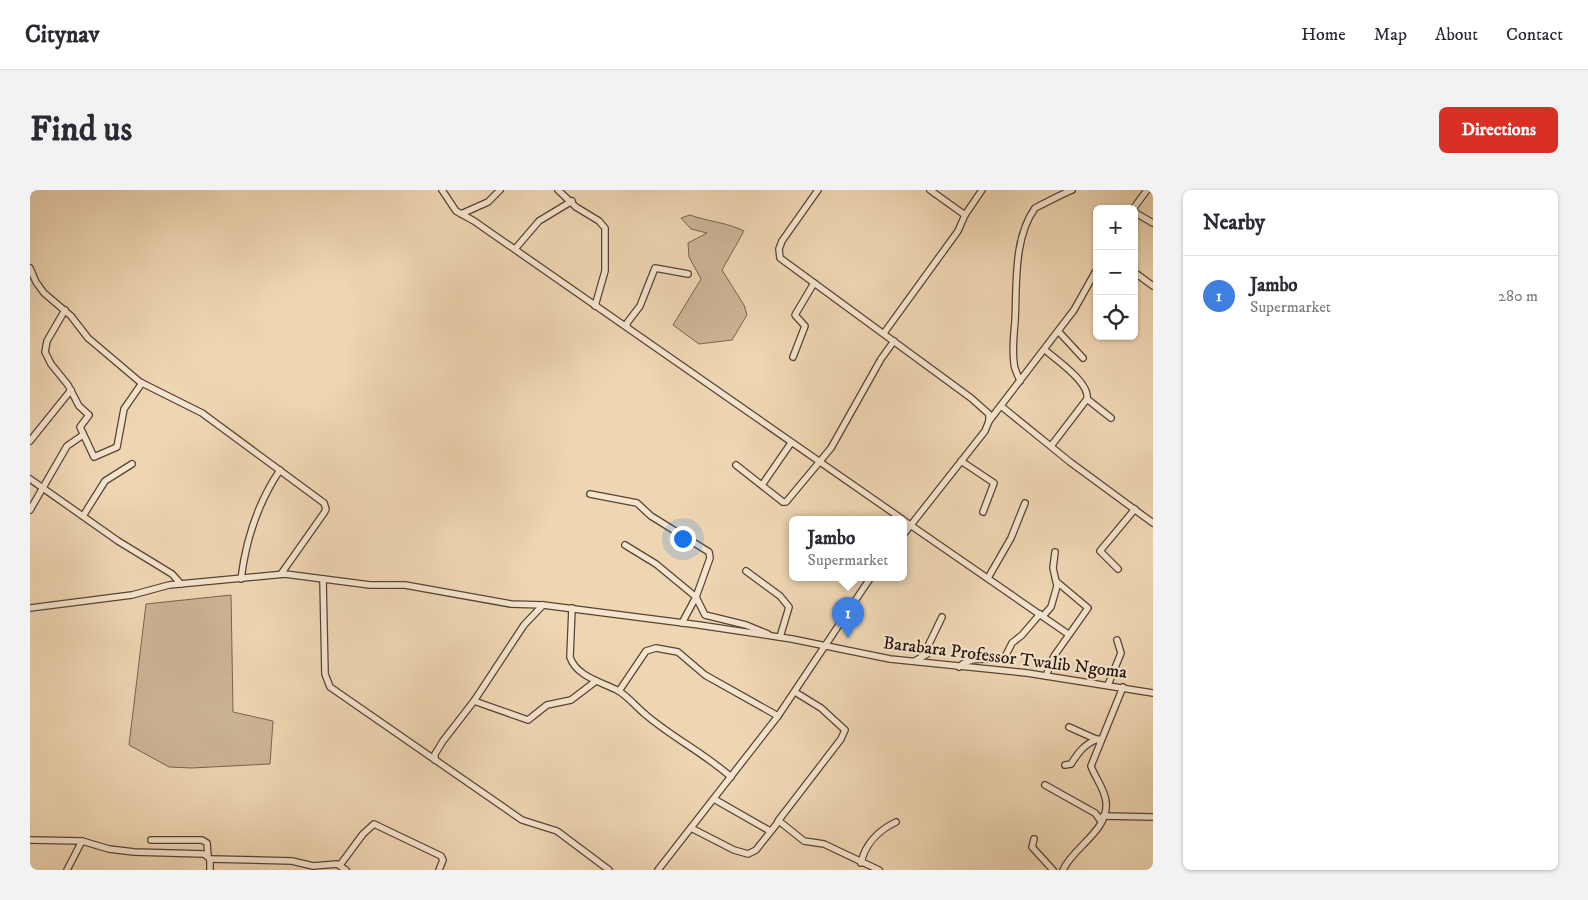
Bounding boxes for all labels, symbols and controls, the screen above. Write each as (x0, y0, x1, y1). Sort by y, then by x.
text: Citynav (25, 20, 99, 50)
text: Home (1301, 24, 1346, 46)
text: Map (1374, 24, 1407, 46)
text: About (1435, 24, 1478, 46)
text: Contact (1506, 24, 1563, 46)
button: Directions (1439, 107, 1558, 153)
text: Find us (30, 108, 132, 152)
map controls (1093, 205, 1138, 340)
button: + (1093, 205, 1138, 250)
text: Nearby (1203, 210, 1265, 236)
button: − (1093, 250, 1138, 295)
text: Jambo (1250, 274, 1298, 297)
text: 1 (1216, 286, 1222, 306)
text: 280 m (1498, 286, 1538, 306)
button: locate (1093, 295, 1138, 340)
text: Supermarket (1250, 297, 1331, 317)
popup (789, 516, 907, 581)
your location (670, 526, 696, 552)
text: Jambo (808, 527, 855, 550)
text: Supermarket (808, 550, 888, 570)
pin: 1 (832, 597, 864, 638)
street label: Barabara Professor Twalib Ngoma (882, 632, 1129, 684)

